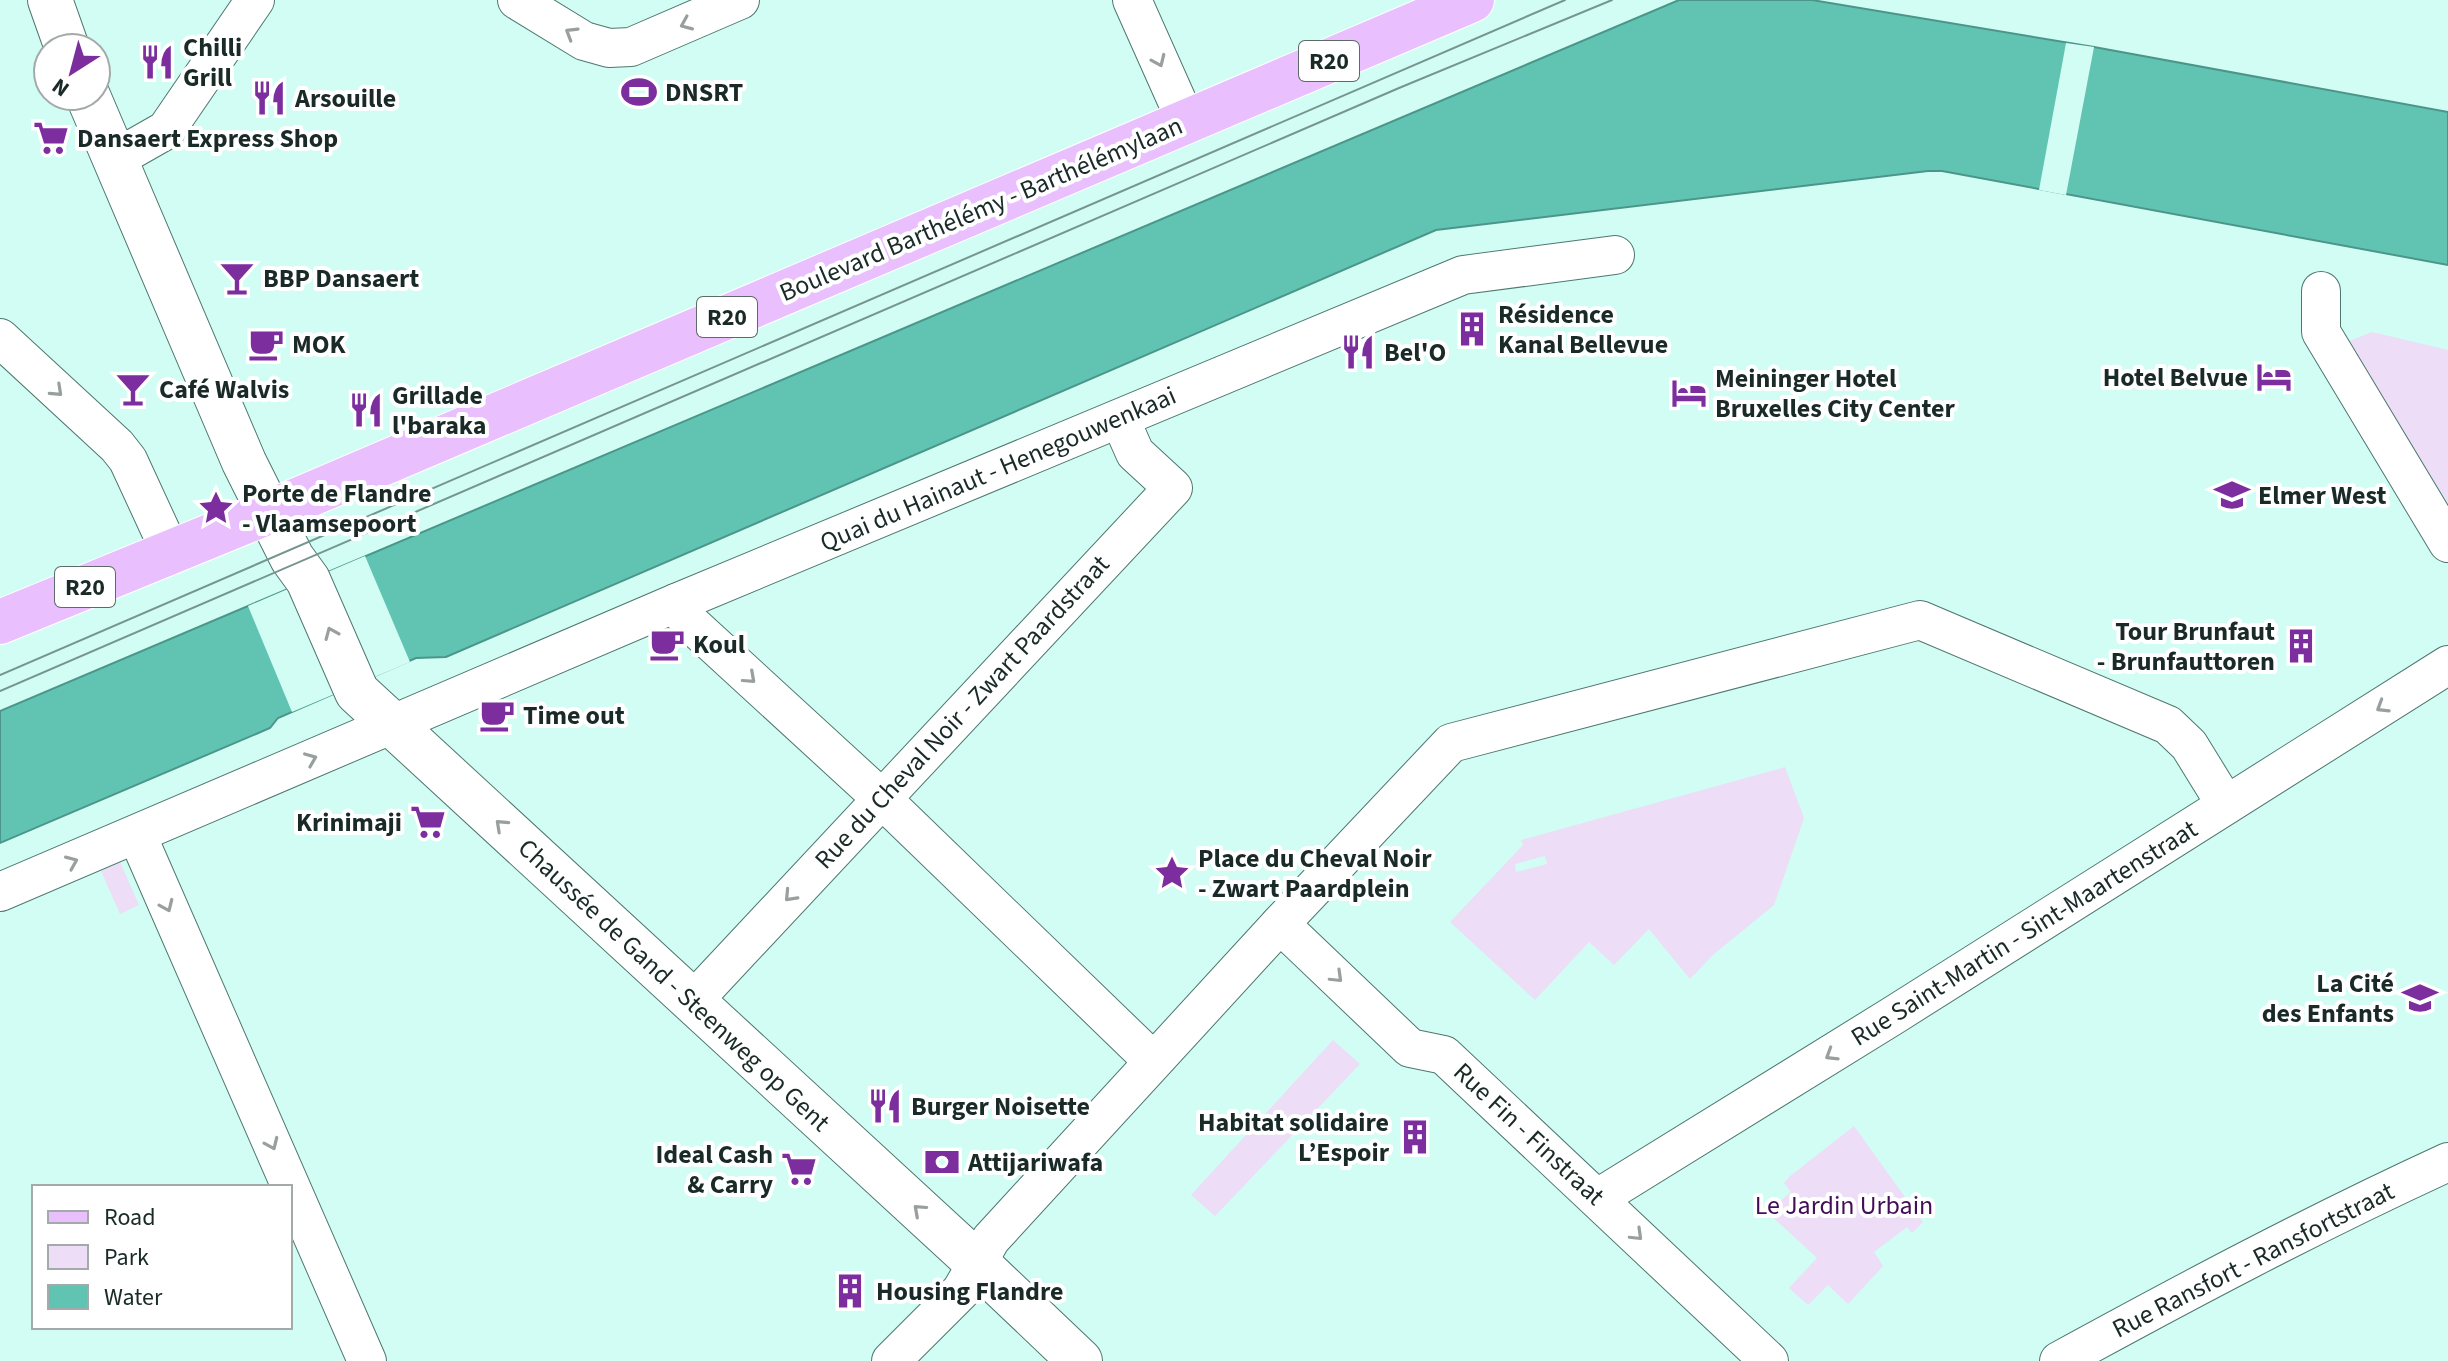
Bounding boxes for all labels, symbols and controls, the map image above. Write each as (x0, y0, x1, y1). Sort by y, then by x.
one-way arrow (679, 14, 694, 30)
one-way arrow (565, 27, 580, 42)
place label: Chilli Grill (183, 29, 242, 96)
north arrow (32, 32, 112, 112)
road number: R20 (1299, 41, 1359, 81)
restaurant icon: Chilli Grill (138, 43, 176, 81)
one-way arrow (1149, 52, 1165, 67)
text: N (46, 70, 76, 105)
sports icon: DNSRT (620, 73, 658, 111)
place label: DNSRT (665, 74, 743, 111)
restaurant icon: Arsouille (250, 79, 288, 117)
place label: Arsouille (294, 80, 396, 117)
street label: Boulevard Barthélémy - Barthélémylaan (774, 107, 1188, 311)
supermarket icon: Dansaert Express Shop (32, 119, 70, 157)
place label: Dansaert Express Shop (77, 120, 338, 157)
bar icon: BBP Dansaert (218, 259, 256, 297)
place label: BBP Dansaert (263, 260, 419, 297)
place label: Résidence Kanal Bellevue (1498, 296, 1668, 363)
road number: R20 (697, 297, 757, 337)
building icon: Résidence Kanal Bellevue (1453, 310, 1491, 348)
cafe icon: MOK (247, 325, 285, 363)
place label: MOK (292, 326, 347, 363)
restaurant icon: Bel'O (1339, 333, 1377, 371)
place label: Bel'O (1384, 334, 1446, 371)
hotel icon: Hotel Belvue (2255, 358, 2293, 396)
place label: Hotel Belvue (2103, 359, 2248, 396)
place label: Meininger Hotel Bruxelles City Center (1715, 360, 1955, 427)
bar icon: Café Walvis (114, 370, 152, 408)
place label: Café Walvis (159, 371, 289, 408)
hotel icon: Meininger Hotel Bruxelles City Center (1670, 374, 1708, 412)
place label: Grillade l'baraka (392, 377, 487, 444)
street label: Quai du Hainaut - Henegouwenkaai (814, 377, 1182, 561)
one-way arrow (48, 382, 63, 396)
restaurant icon: Grillade l'baraka (347, 391, 385, 429)
place label: Porte de Flandre - Vlaamsepoort (242, 475, 432, 542)
school or university icon: Elmer West (2213, 476, 2251, 514)
place label: Elmer West (2258, 477, 2387, 514)
place icon: Porte de Flandre - Vlaamsepoort (197, 489, 235, 527)
street label: Rue du Cheval Noir - Zwart Paardstraat (806, 547, 1118, 877)
road number: R20 (55, 567, 115, 607)
place label: Tour Brunfaut - Brunfauttoren (2097, 613, 2275, 680)
cafe icon: Koul (648, 625, 686, 663)
place label: Koul (693, 626, 746, 663)
one-way arrow (325, 627, 341, 641)
building icon: Tour Brunfaut - Brunfauttoren (2282, 627, 2320, 665)
one-way arrow (741, 669, 755, 684)
cafe icon: Time out (478, 696, 516, 734)
place label: Time out (523, 697, 625, 734)
one-way arrow (2376, 697, 2391, 712)
one-way arrow (303, 753, 317, 769)
supermarket icon: Krinimaji (409, 803, 447, 841)
place label: Krinimaji (296, 804, 402, 841)
street label: Rue Saint-Martin - Sint-Maartenstraat (1844, 811, 2205, 1055)
one-way arrow (496, 821, 511, 835)
street label: Chaussée de Gand - Steenweg op Gent (510, 830, 838, 1140)
place label: Place du Cheval Noir - Zwart Paardplein (1198, 840, 1432, 907)
place icon: Place du Cheval Noir - Zwart Paardplein (1153, 854, 1191, 892)
one-way arrow (64, 855, 78, 871)
one-way arrow (785, 887, 799, 902)
one-way arrow (157, 898, 173, 913)
place label: La Cité des Enfants (2262, 965, 2394, 1032)
one-way arrow (1328, 968, 1342, 983)
school or university icon: La Cité des Enfants (2401, 979, 2439, 1017)
one-way arrow (1825, 1045, 1839, 1060)
street label: Rue Fin - Finstraat (1445, 1054, 1613, 1214)
restaurant icon: Burger Noisette (866, 1087, 904, 1125)
place label: Burger Noisette (911, 1088, 1090, 1125)
place label: Habitat solidaire L’Espoir (1198, 1104, 1390, 1171)
building icon: Habitat solidaire L’Espoir (1396, 1118, 1434, 1156)
one-way arrow (262, 1136, 278, 1151)
place label: Ideal Cash & Carry (656, 1136, 773, 1203)
bank icon: Attijariwafa (923, 1143, 961, 1181)
place label: Attijariwafa (967, 1144, 1103, 1181)
supermarket icon: Ideal Cash & Carry (780, 1150, 818, 1188)
street label: Rue Ransfort - Ransfortstraat (2106, 1173, 2400, 1347)
legend (32, 1185, 292, 1329)
park label: Le Jardin Urbain (1755, 1187, 1933, 1224)
text: Road (104, 1200, 156, 1235)
one-way arrow (914, 1205, 929, 1220)
one-way arrow (1628, 1226, 1642, 1240)
text: Park (104, 1240, 149, 1275)
building icon: Housing Flandre (831, 1272, 869, 1310)
place label: Housing Flandre (876, 1273, 1063, 1310)
text: Water (104, 1280, 163, 1315)

